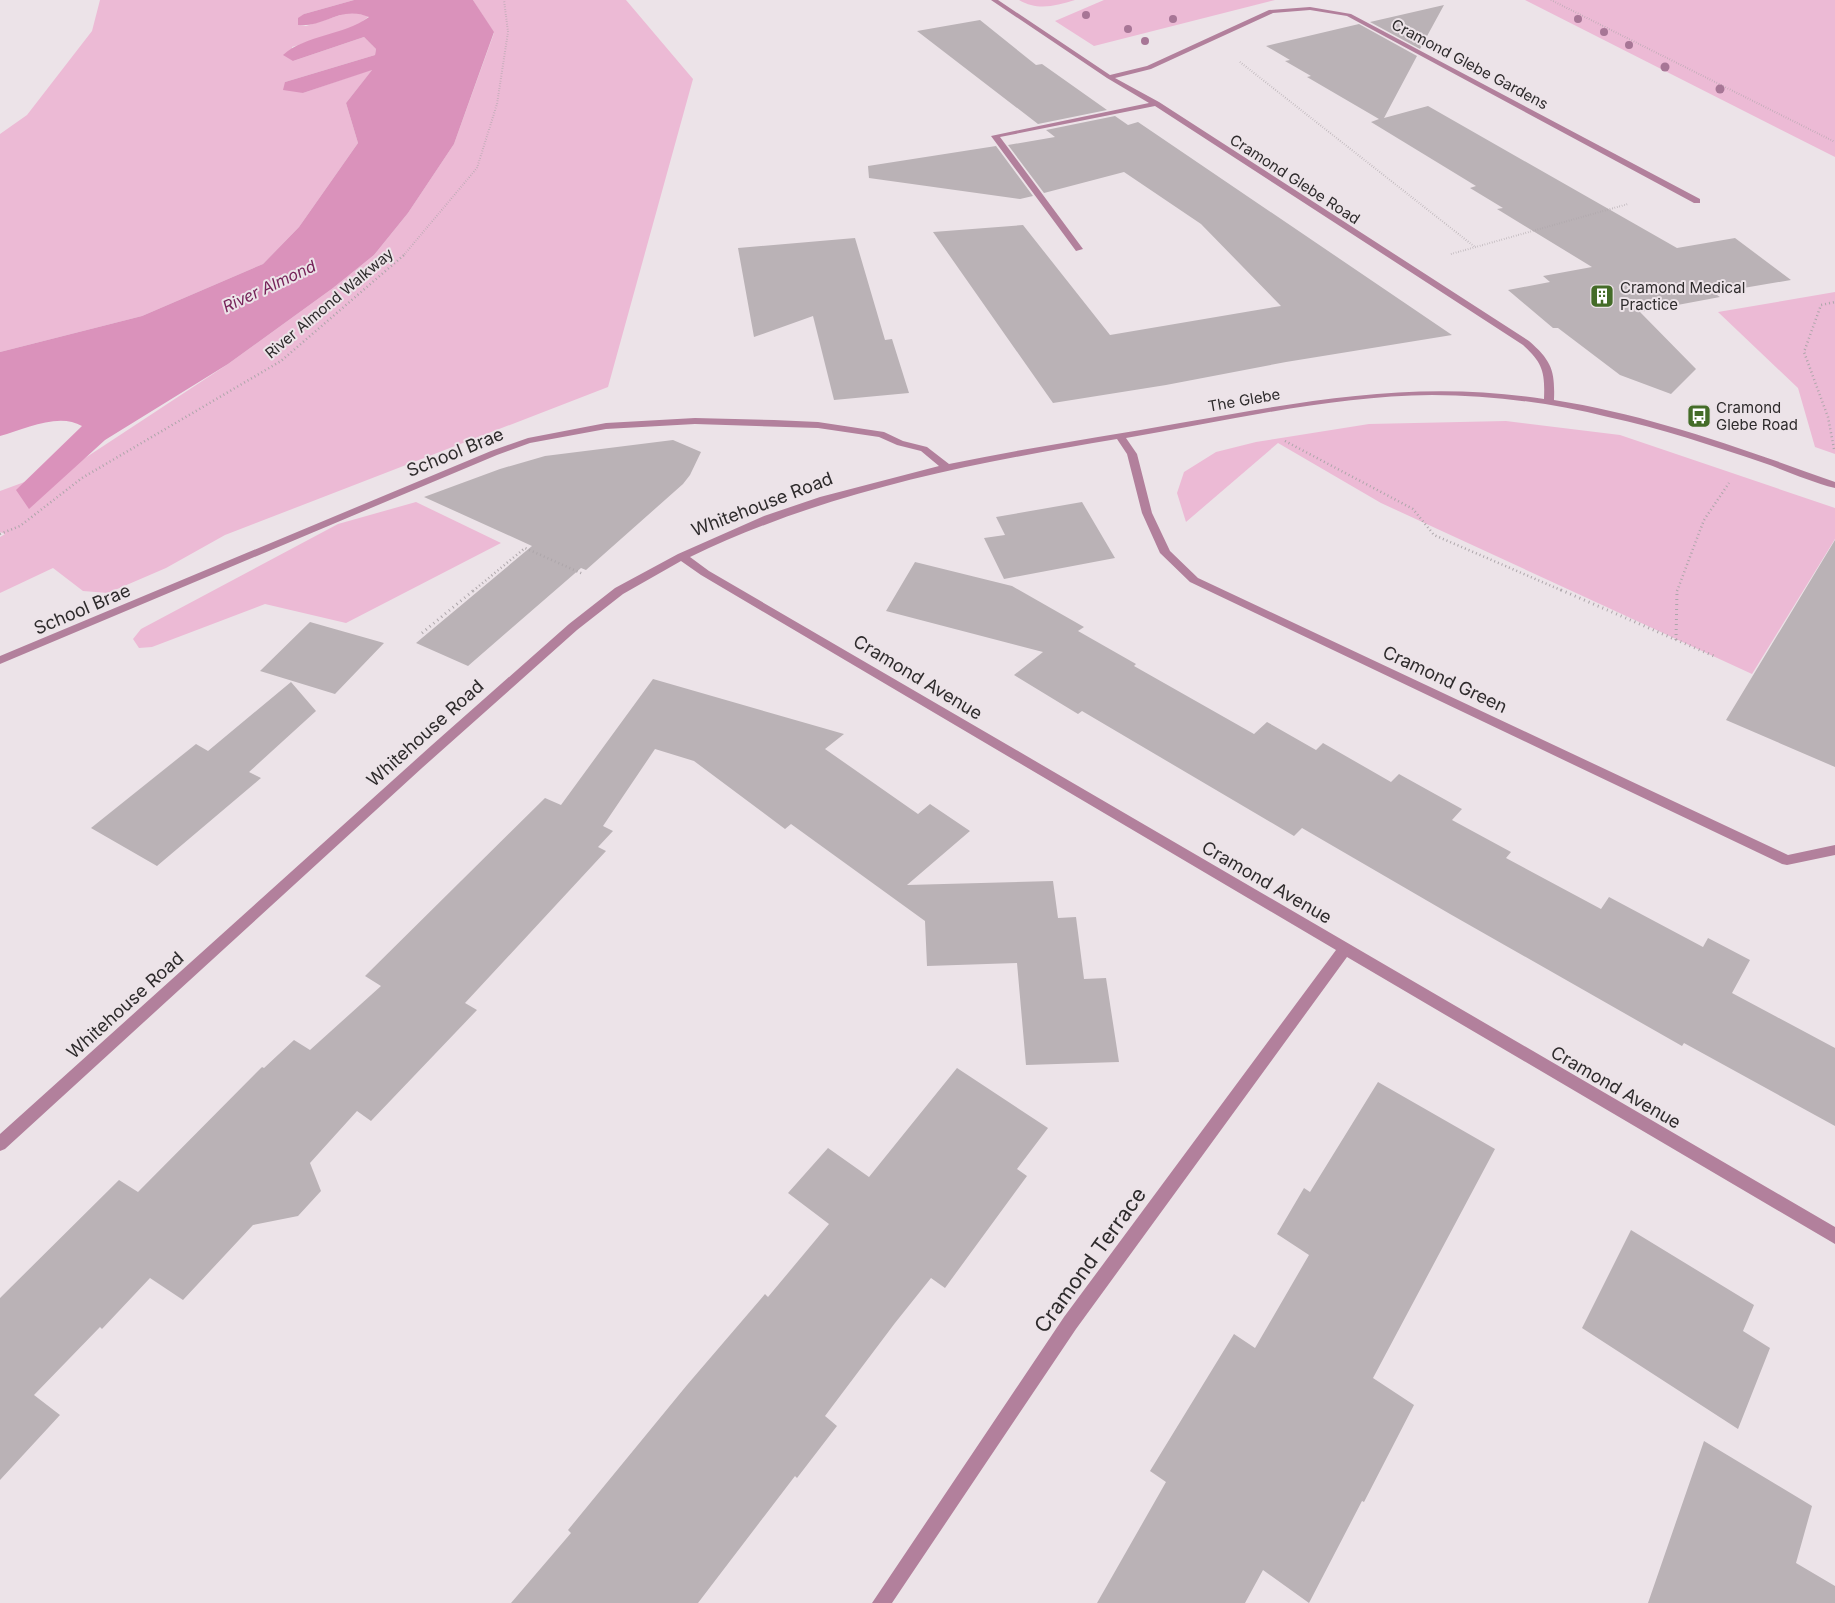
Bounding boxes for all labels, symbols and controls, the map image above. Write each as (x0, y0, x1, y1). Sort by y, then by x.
street label: Cramond Glebe Gardens (1388, 15, 1552, 113)
street label: Cramond Glebe Road (1226, 130, 1364, 228)
street label: River Almond Walkway (261, 243, 397, 362)
water label: River Almond (219, 256, 319, 316)
place label: Cramond Medical Practice (1620, 278, 1745, 314)
building icon: Cramond Medical Practice (1589, 283, 1615, 309)
street label: The Glebe (1206, 384, 1282, 416)
place label: Cramond Glebe Road (1716, 398, 1798, 434)
bus stop icon: Cramond Glebe Road (1686, 403, 1712, 429)
street label: School Brae (403, 423, 507, 481)
street label: Whitehouse Road (688, 467, 836, 541)
street label: School Brae (31, 579, 133, 639)
street label: Cramond Avenue (850, 630, 986, 724)
street label: Cramond Green (1379, 641, 1511, 717)
street label: Whitehouse Road (362, 675, 488, 791)
street label: Cramond Avenue (1198, 836, 1336, 928)
street label: Whitehouse Road (62, 947, 188, 1063)
street label: Cramond Avenue (1547, 1041, 1685, 1133)
street label: Cramond Terrace (1029, 1182, 1151, 1338)

